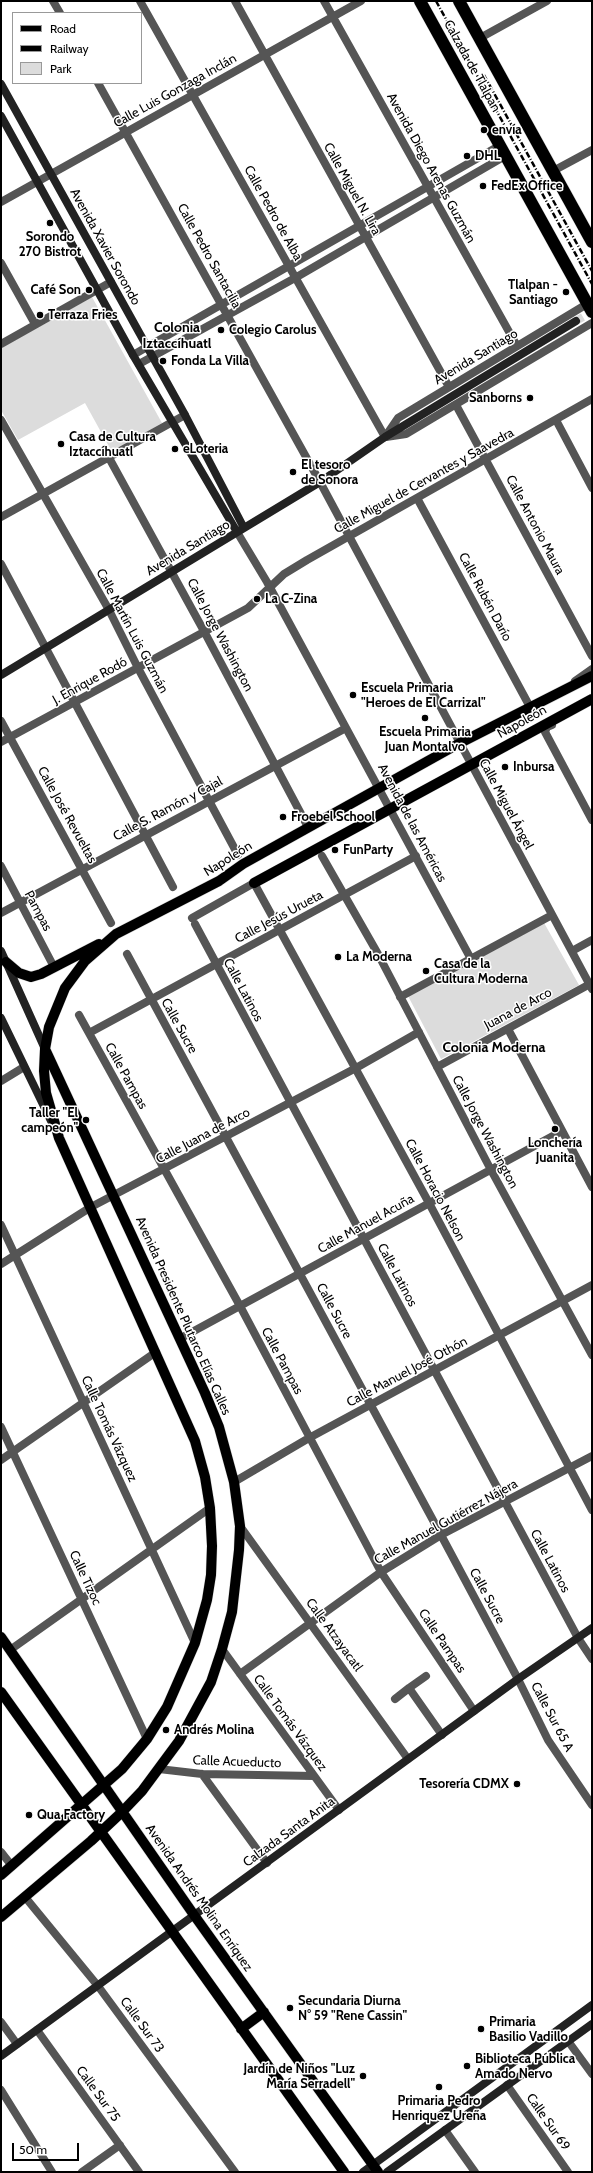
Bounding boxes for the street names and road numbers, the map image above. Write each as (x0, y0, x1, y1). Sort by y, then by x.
street label: Calzada de Tlalpan (440, 17, 504, 115)
street label: Calle Luis Gonzaga Inclán (111, 51, 239, 131)
street label: Avenida Diego Arenas Guzmán (383, 90, 479, 246)
street label: Calle Miguel N. Lira (320, 140, 384, 238)
street label: Calle Pedro de Alba (240, 163, 306, 263)
street label: Avenida Xavier Sorondo (66, 186, 144, 308)
street label: Calle Pedro Santacilia (174, 201, 244, 311)
street label: Avenida Santiago (431, 326, 521, 388)
street label: Calle Miguel de Cervantes y Saavedra (331, 425, 517, 537)
street label: Calle Antonio Maura (502, 473, 568, 577)
street label: Avenida Santiago (143, 517, 233, 579)
street label: Calle Rubén Darío (455, 550, 515, 644)
street label: Calle Martín Luis Guzmán (93, 566, 171, 696)
street label: Calle Jorge Washington (184, 576, 256, 694)
street label: J. Enrique Rodó (50, 654, 130, 708)
street label: Napoleón (495, 702, 549, 742)
street label: Calle Miguel Ángel (476, 756, 536, 852)
street label: Avenida de las Américas (374, 761, 450, 885)
street label: Calle José Revueltas (34, 764, 100, 866)
street label: Calle S. Ramón y Cajal (111, 774, 225, 844)
street label: Napoleón (201, 838, 255, 880)
street label: Calle Jesús Urueta (232, 887, 326, 947)
street label: Pampas (21, 888, 55, 934)
street label: Calle Latinos (220, 956, 266, 1024)
street label: Juana de Arco (482, 985, 554, 1033)
street label: Calle Sucre (157, 996, 201, 1056)
street label: Calle Pampas (101, 1040, 151, 1112)
street label: Calle Jorge Washington (449, 1073, 521, 1191)
street label: Calle Juana de Arco (153, 1105, 253, 1167)
street label: Calle Horacio Nelson (401, 1136, 469, 1244)
street label: Calle Manuel Acuña (315, 1191, 417, 1257)
street label: Avenida Presidente Plutarco Elías Calles (132, 1214, 234, 1418)
street label: Calle Latinos (374, 1241, 420, 1309)
street label: Calle Sucre (313, 1281, 355, 1341)
street label: Calle Pampas (258, 1325, 306, 1397)
street label: Calle Manuel José Othón (344, 1334, 470, 1410)
street label: Calle Tomás Vázquez (78, 1373, 140, 1485)
street label: Calle Manuel Gutiérrez Nájera (372, 1476, 520, 1568)
street label: Calle Latinos (527, 1527, 573, 1595)
street label: Calle Tizoc (66, 1548, 104, 1608)
street label: Calle Sucre (466, 1566, 508, 1626)
street label: Calle Atzayacatl (302, 1596, 366, 1674)
street label: Calle Pampas (415, 1606, 469, 1676)
street label: Calle Tomás Vázquez (250, 1672, 330, 1774)
street label: Calle Sur 65 A (527, 1680, 577, 1754)
street label: Calle Acueducto (192, 1753, 282, 1771)
street label: Calzada Santa Anita (240, 1794, 338, 1870)
street label: Avenida Andrés Molina Enríquez (142, 1821, 256, 1975)
street label: Calle Sur 73 (117, 1994, 167, 2056)
street label: Calle Sur 75 (73, 2063, 123, 2125)
street label: Calle Sur 69 (523, 2090, 573, 2154)

